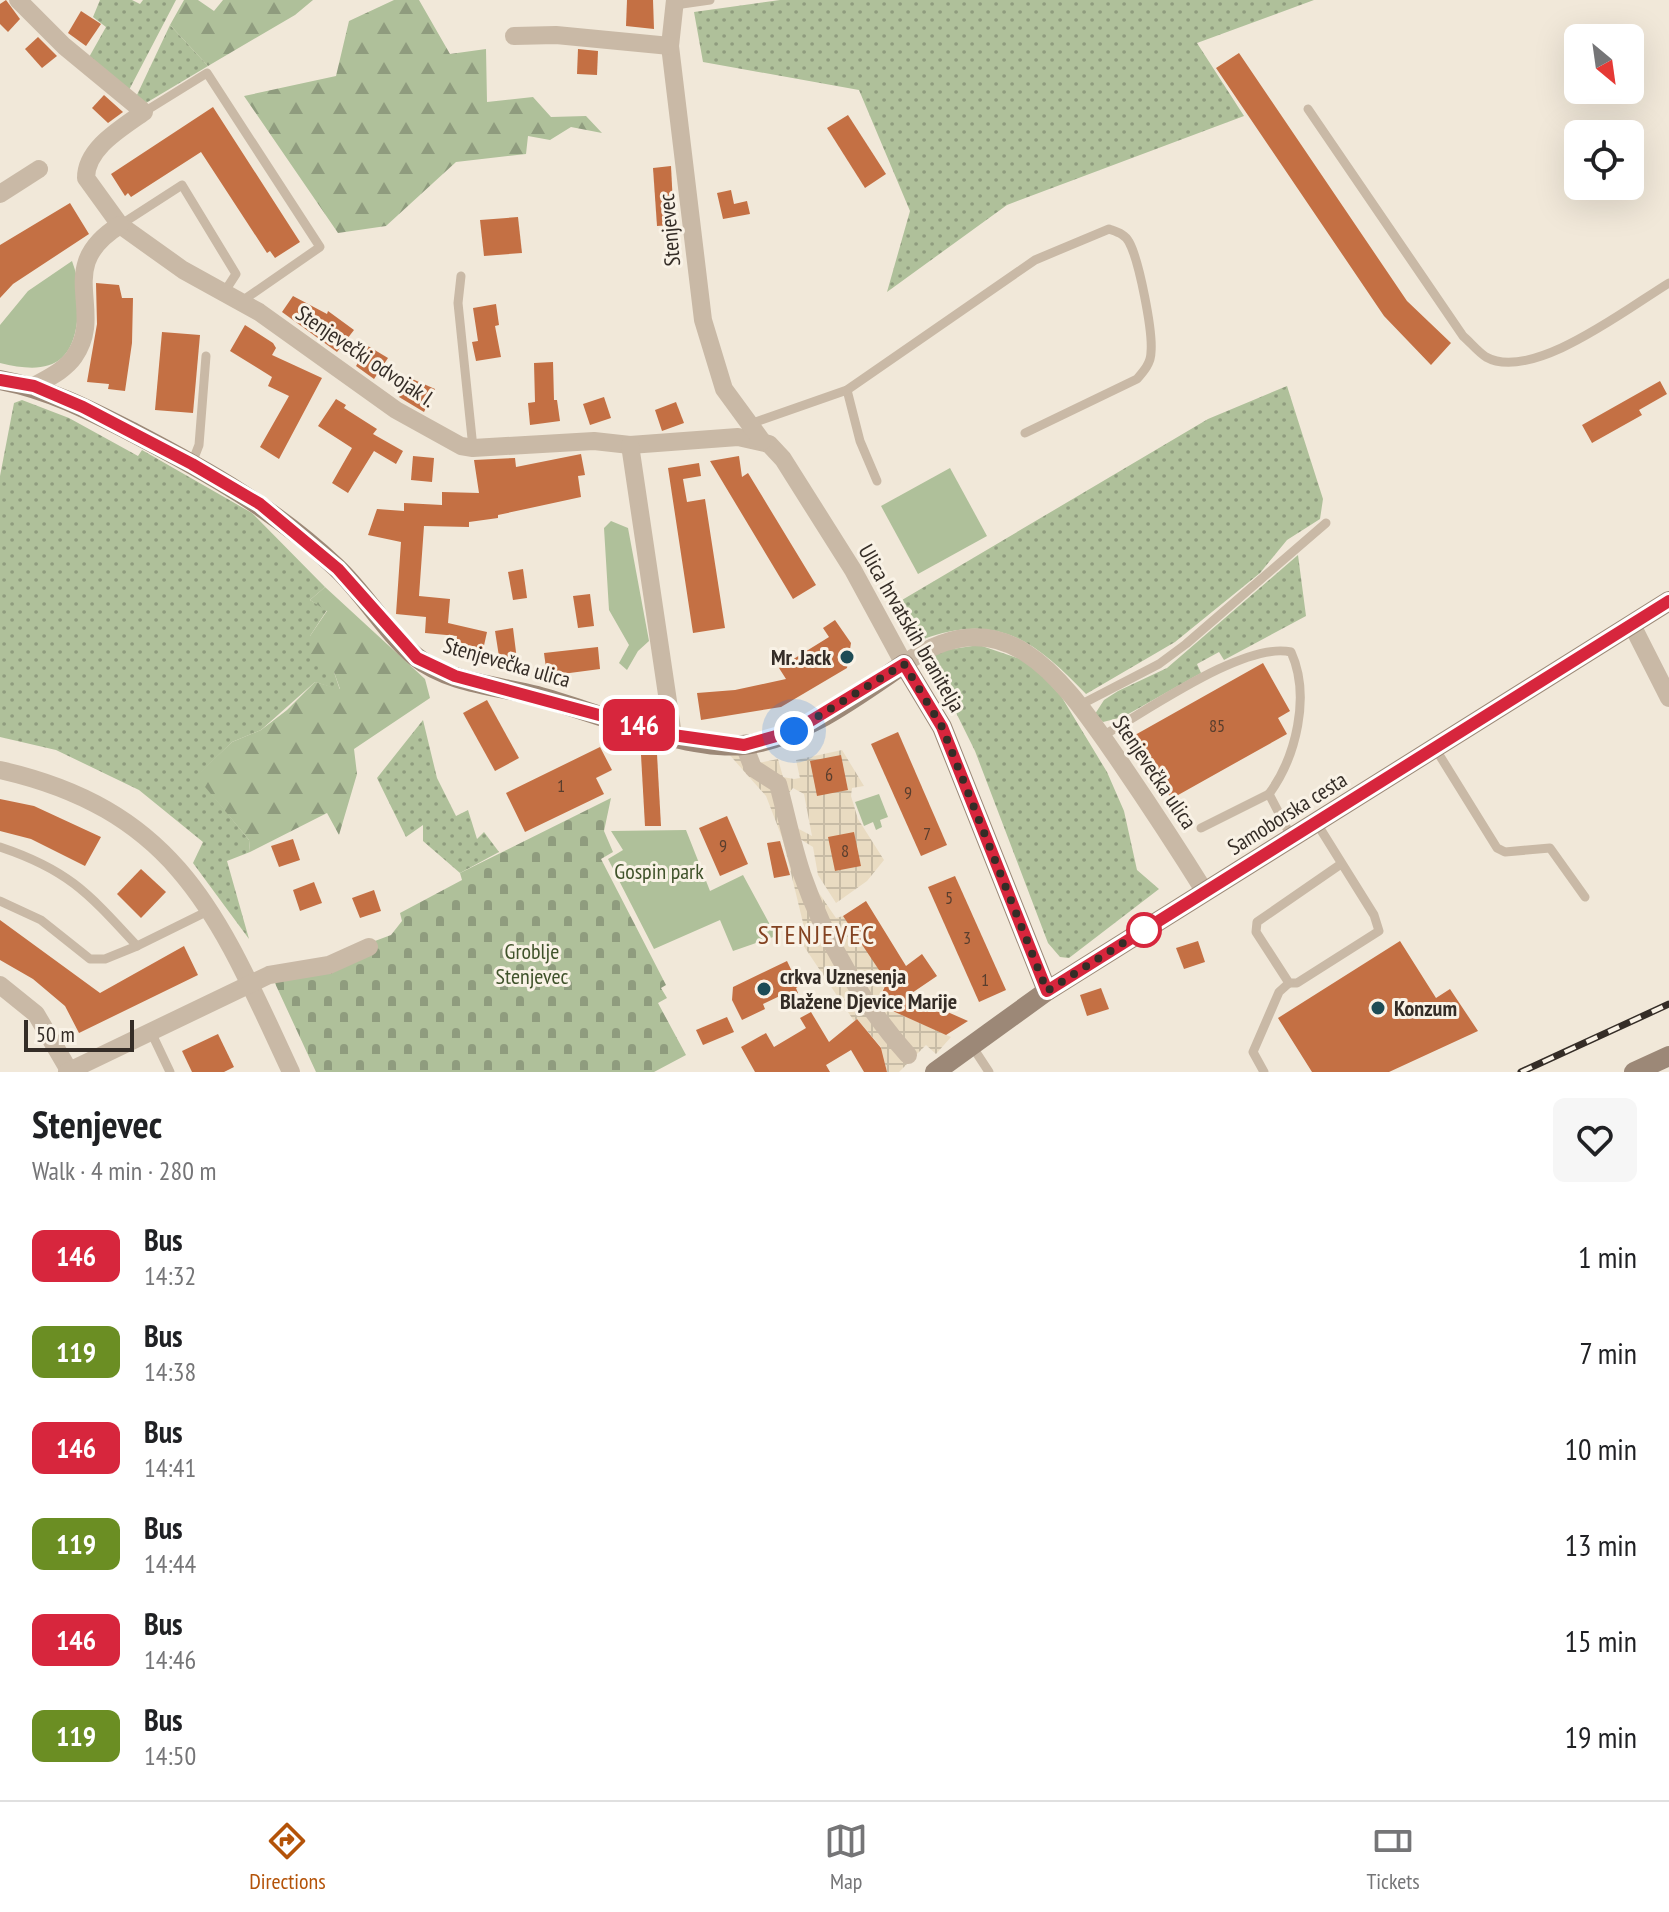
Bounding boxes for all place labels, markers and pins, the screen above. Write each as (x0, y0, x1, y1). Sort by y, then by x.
place label: Mr. Jack (771, 643, 832, 671)
marker: Mr. Jack (838, 648, 856, 666)
unlabelled marker (1127, 913, 1161, 947)
place label: crkva Uznesenja Blažene Djevice Marije (780, 962, 957, 1015)
marker: crkva Uznesenja Blažene Djevice Marije (755, 980, 773, 998)
place label: Konzum (1394, 994, 1457, 1022)
marker: Konzum (1369, 999, 1387, 1017)

